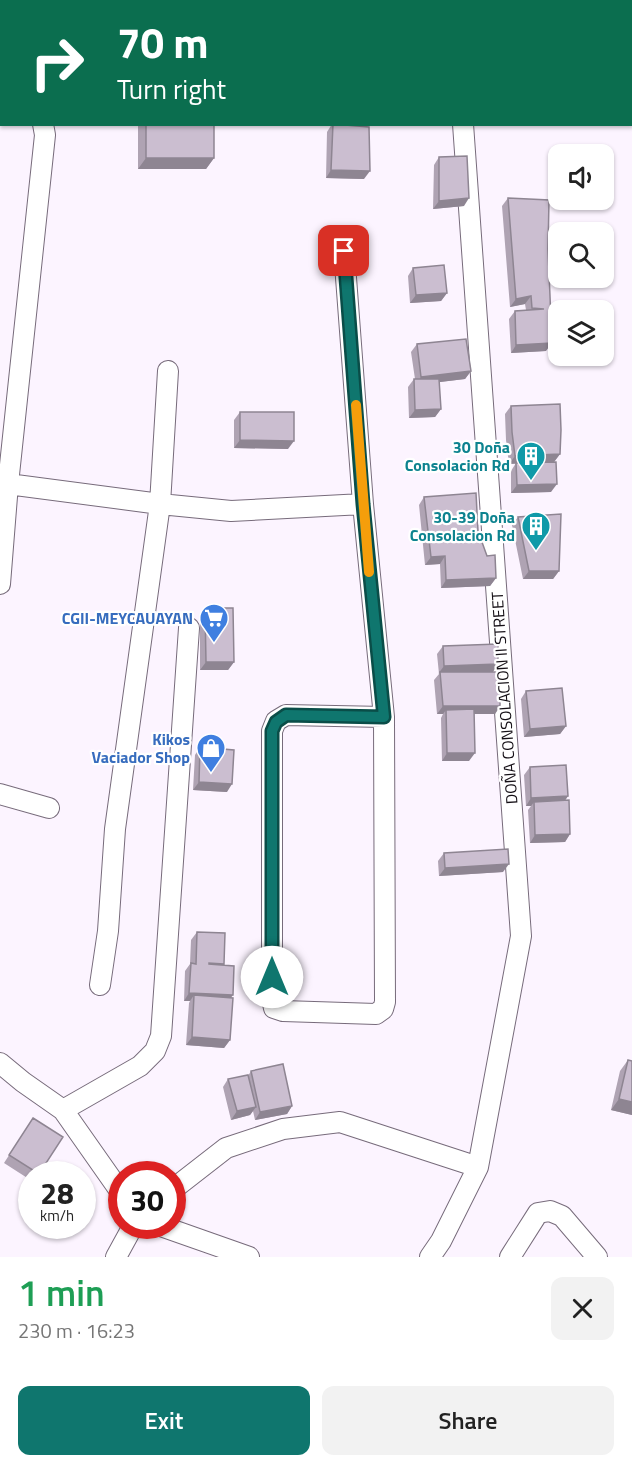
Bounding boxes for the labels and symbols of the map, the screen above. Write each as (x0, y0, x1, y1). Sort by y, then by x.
pin (318, 225, 369, 276)
place label: 30 Doña Consolacion Rd (405, 435, 510, 477)
building icon: 30 Doña Consolacion Rd (515, 440, 547, 482)
place label: 30-39 Doña Consolacion Rd (410, 505, 515, 547)
building icon: 30-39 Doña Consolacion Rd (520, 510, 552, 552)
street label: DOÑA CONSOLACION II STREET (485, 590, 523, 805)
supermarket icon: CGII-MEYCAUAYAN (198, 602, 230, 644)
place label: CGII-MEYCAUAYAN (62, 606, 193, 630)
place label: Kikos Vaciador Shop (92, 727, 190, 769)
shop icon: Kikos Vaciador Shop (195, 732, 227, 774)
position arrow (240, 945, 304, 1009)
speed limit sign: 30 (108, 1161, 186, 1239)

